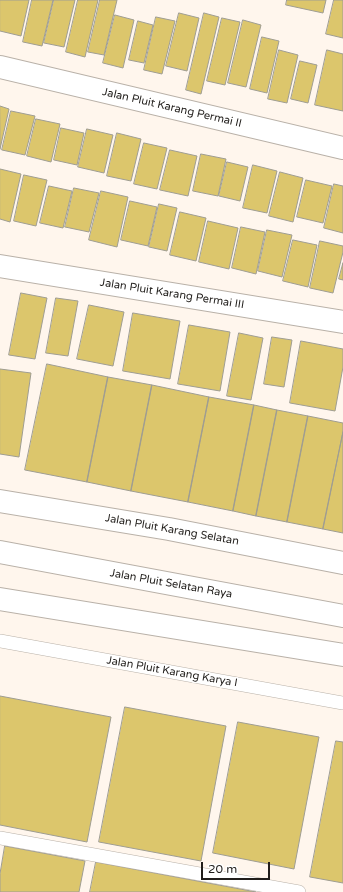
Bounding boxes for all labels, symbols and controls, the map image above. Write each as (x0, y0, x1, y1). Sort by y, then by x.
street label: Jalan Pluit Karang Permai II (101, 86, 243, 130)
street label: Jalan Pluit Karang Permai III (99, 276, 245, 312)
street label: Jalan Pluit Karang Selatan (104, 512, 240, 548)
street label: Jalan Pluit Selatan Raya (109, 567, 233, 601)
street label: Jalan Pluit Karang Karya I (106, 654, 238, 690)
scale bar (203, 854, 272, 880)
text: 20 m (208, 862, 237, 876)

